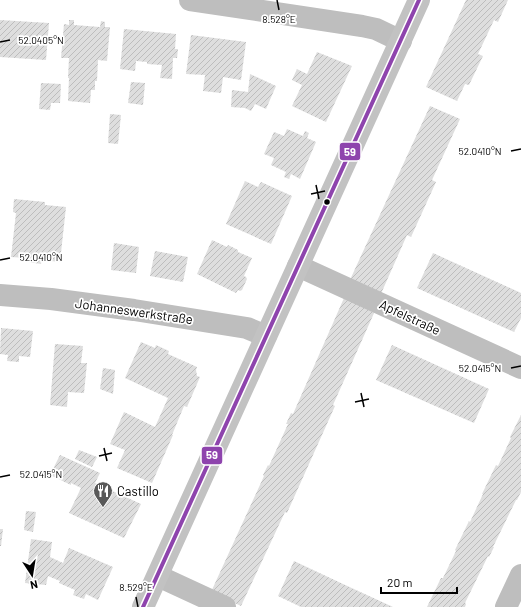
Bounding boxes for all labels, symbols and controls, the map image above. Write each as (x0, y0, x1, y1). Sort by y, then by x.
text: 8.528°E (262, 13, 296, 25)
text: 52.0405°N (18, 34, 64, 46)
line badge: 59 (339, 142, 361, 161)
text: 59 (344, 145, 356, 158)
text: 52.0410°N (459, 145, 501, 157)
unlabelled marker (322, 197, 332, 207)
text: 52.0410°N (20, 251, 62, 263)
street label: Johanneswerkstraße (74, 295, 194, 327)
street label: Apfelstraße (377, 296, 443, 338)
text: 52.0415°N (459, 362, 501, 374)
line badge: 59 (201, 446, 223, 465)
text: 59 (206, 448, 218, 461)
text: 52.0415°N (20, 468, 62, 480)
restaurant icon: Castillo (92, 480, 114, 508)
place label: Castillo (117, 483, 159, 499)
north arrow (12, 555, 52, 595)
scale bar (381, 569, 457, 595)
text: 20 m (387, 575, 413, 589)
text: N (29, 578, 39, 592)
text: 8.529°E (119, 581, 153, 593)

